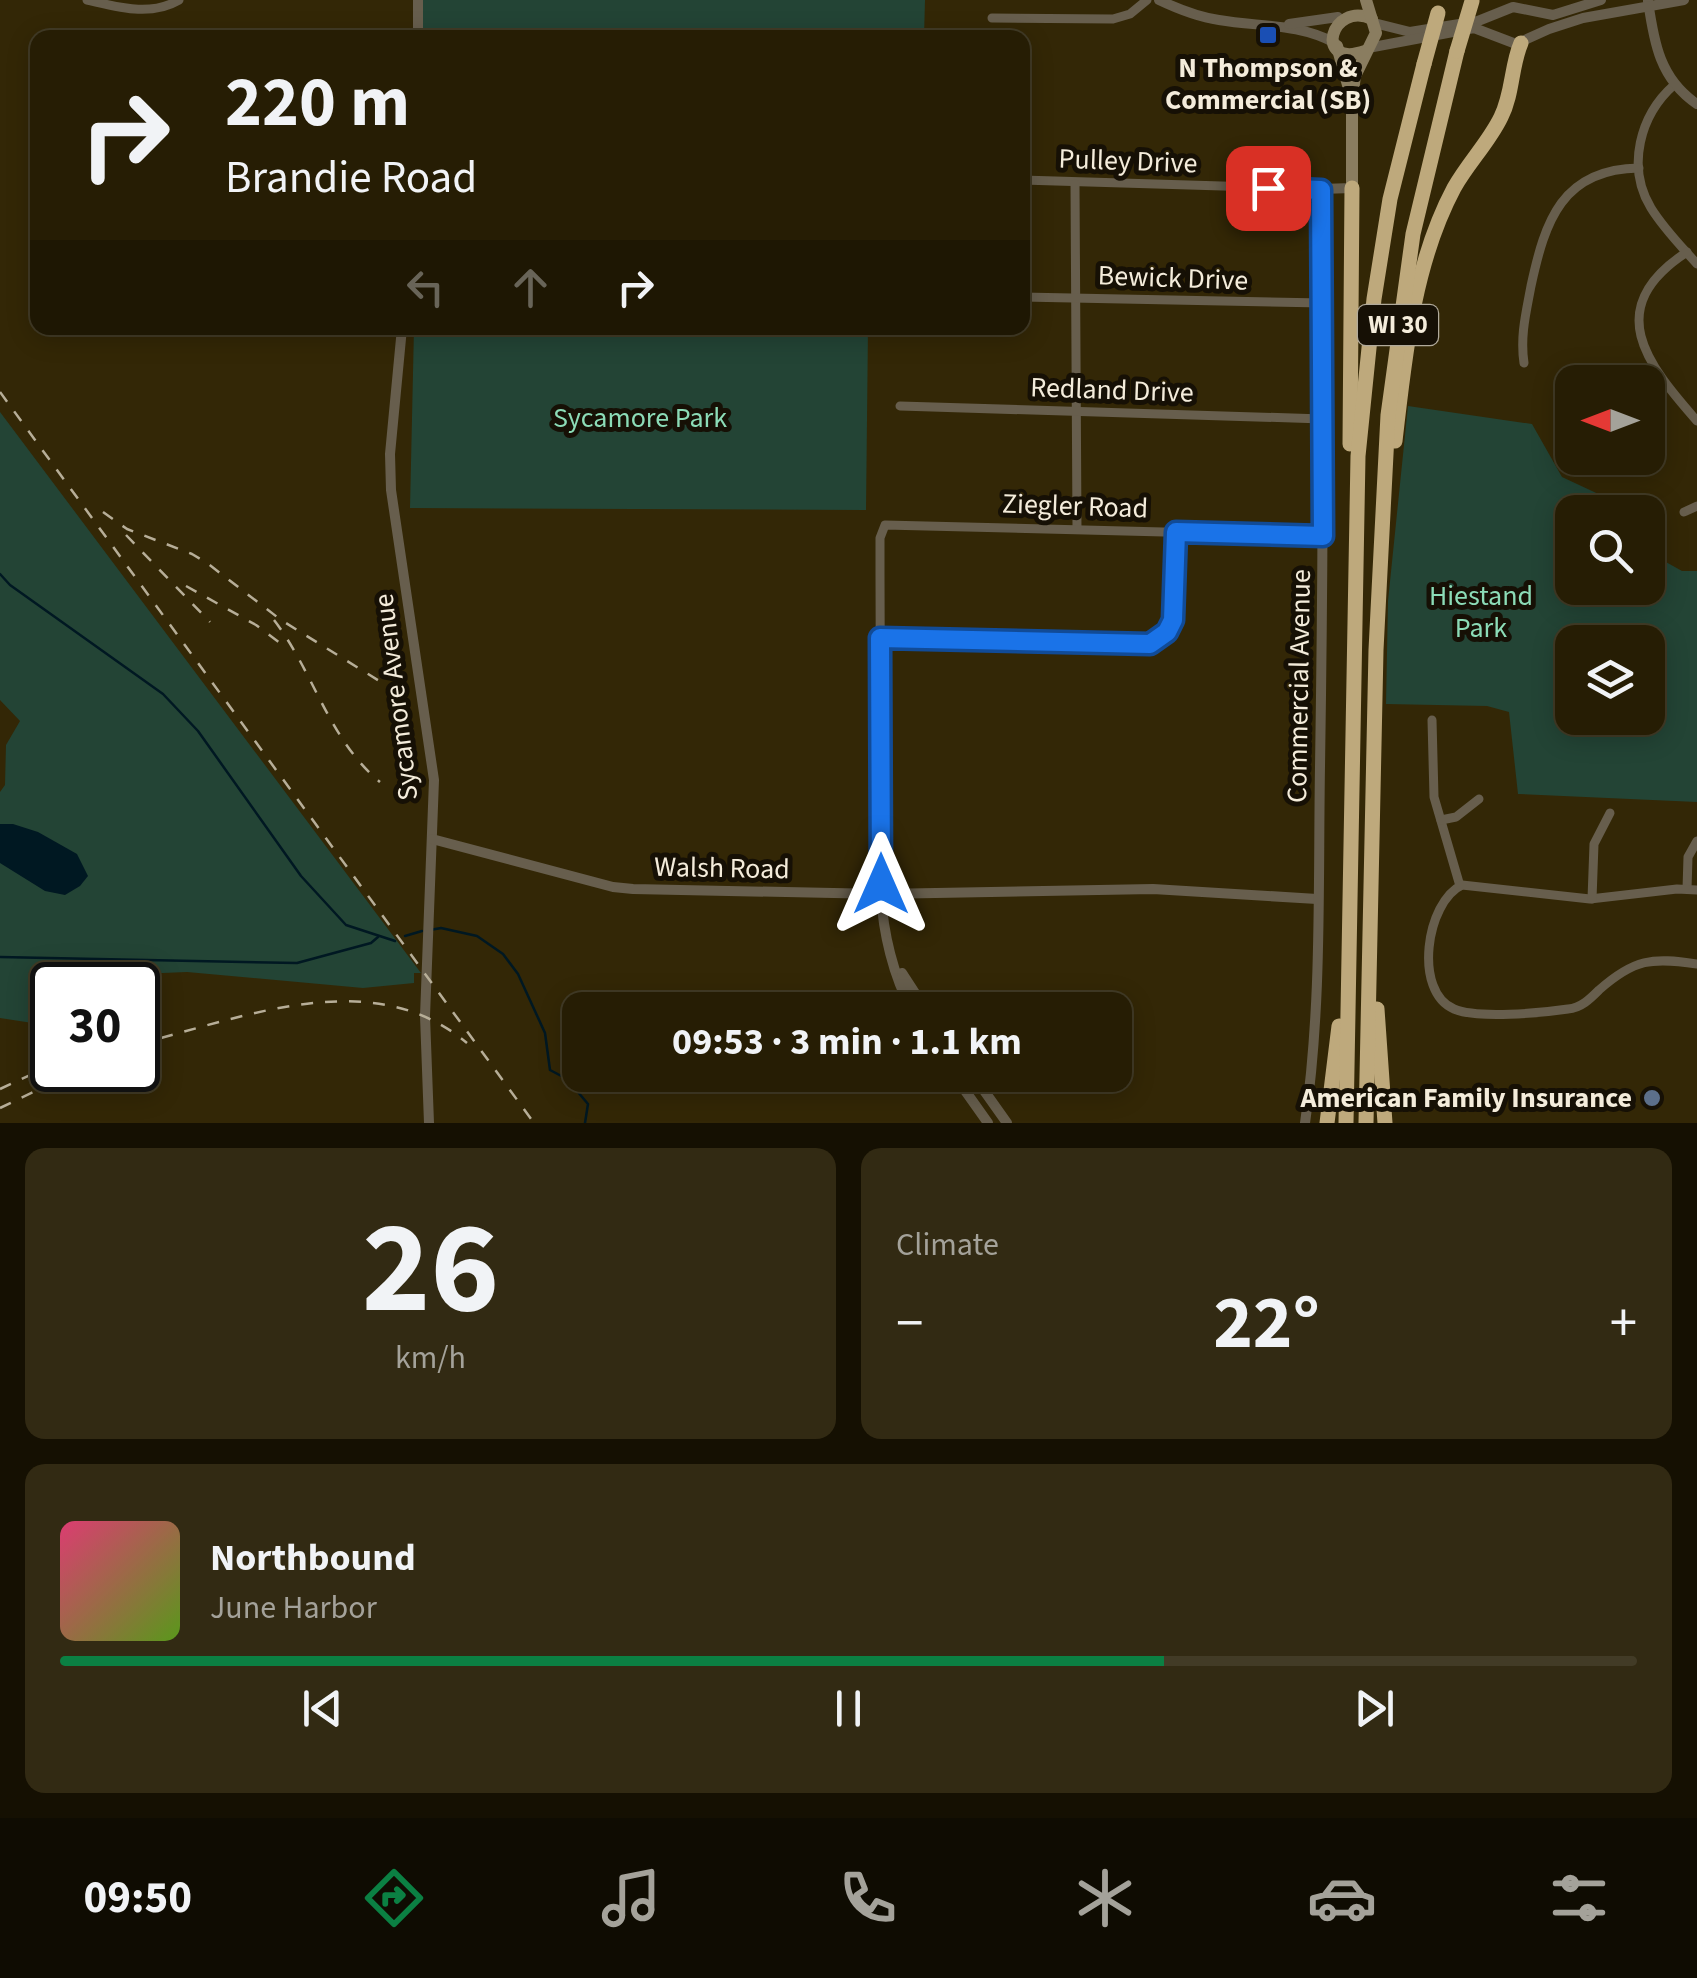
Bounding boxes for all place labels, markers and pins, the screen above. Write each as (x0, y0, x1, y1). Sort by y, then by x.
marker: N Thompson & Commercial (SB) (1257, 24, 1279, 46)
place label: N Thompson & Commercial (SB) (1165, 48, 1371, 120)
pin (1226, 146, 1311, 231)
place label: American Family Insurance (1299, 1078, 1632, 1118)
marker: American Family Insurance (1641, 1087, 1663, 1109)

